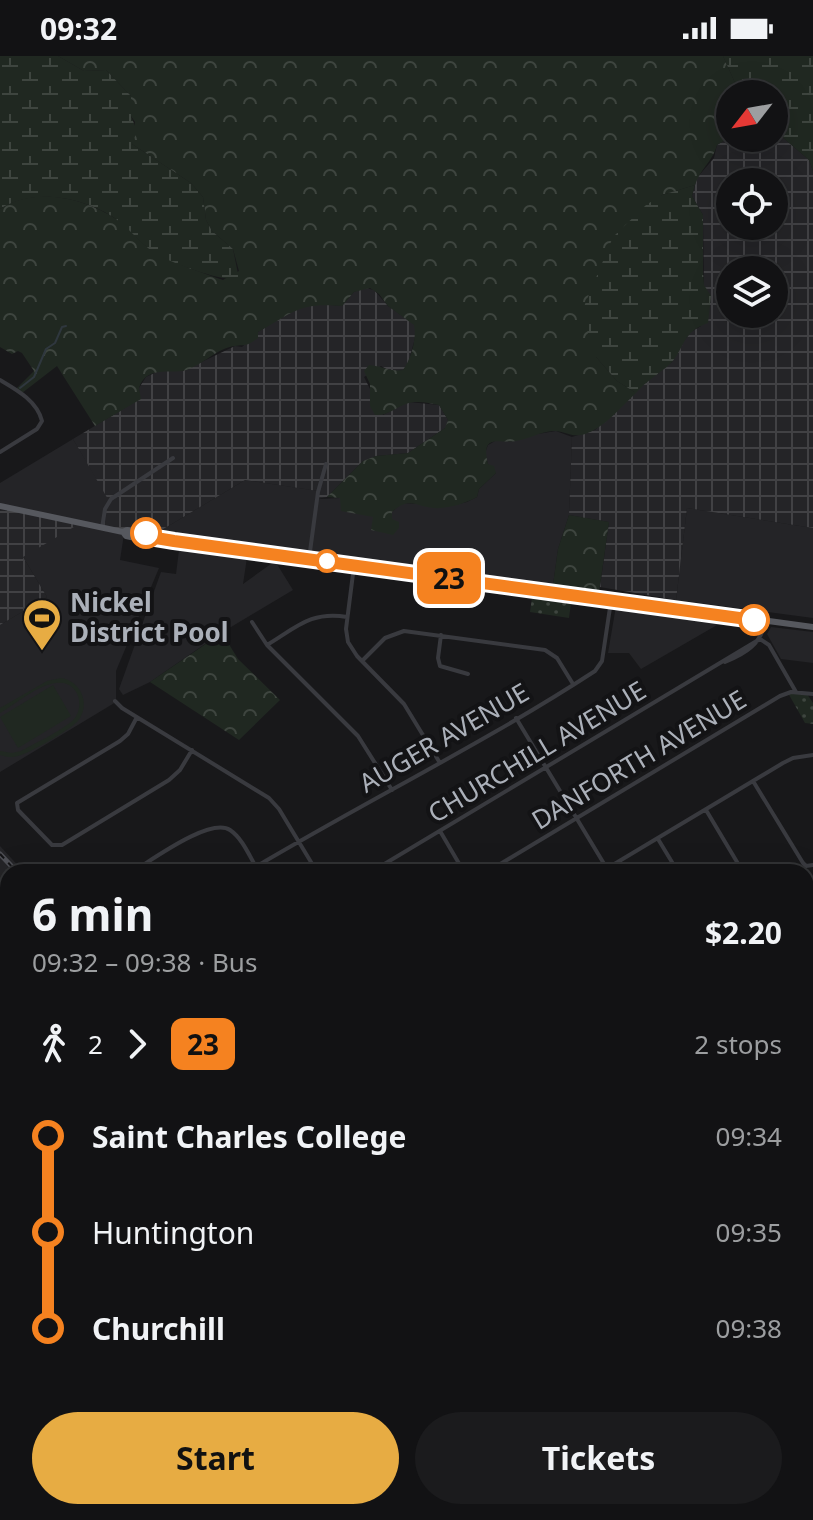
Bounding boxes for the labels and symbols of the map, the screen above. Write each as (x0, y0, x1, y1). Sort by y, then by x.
north arrow (716, 80, 788, 152)
unlabelled marker (131, 518, 161, 548)
unlabelled marker (316, 550, 338, 572)
line badge: 23 (413, 552, 485, 604)
place label: Nickel District Pool (70, 584, 228, 650)
sports icon: Nickel District Pool (21, 597, 63, 652)
unlabelled marker (739, 605, 769, 635)
street label: CHURCHILL AVENUE (421, 672, 652, 831)
street label: AUGER AVENUE (352, 674, 535, 800)
street label: DANFORTH AVENUE (525, 681, 752, 837)

